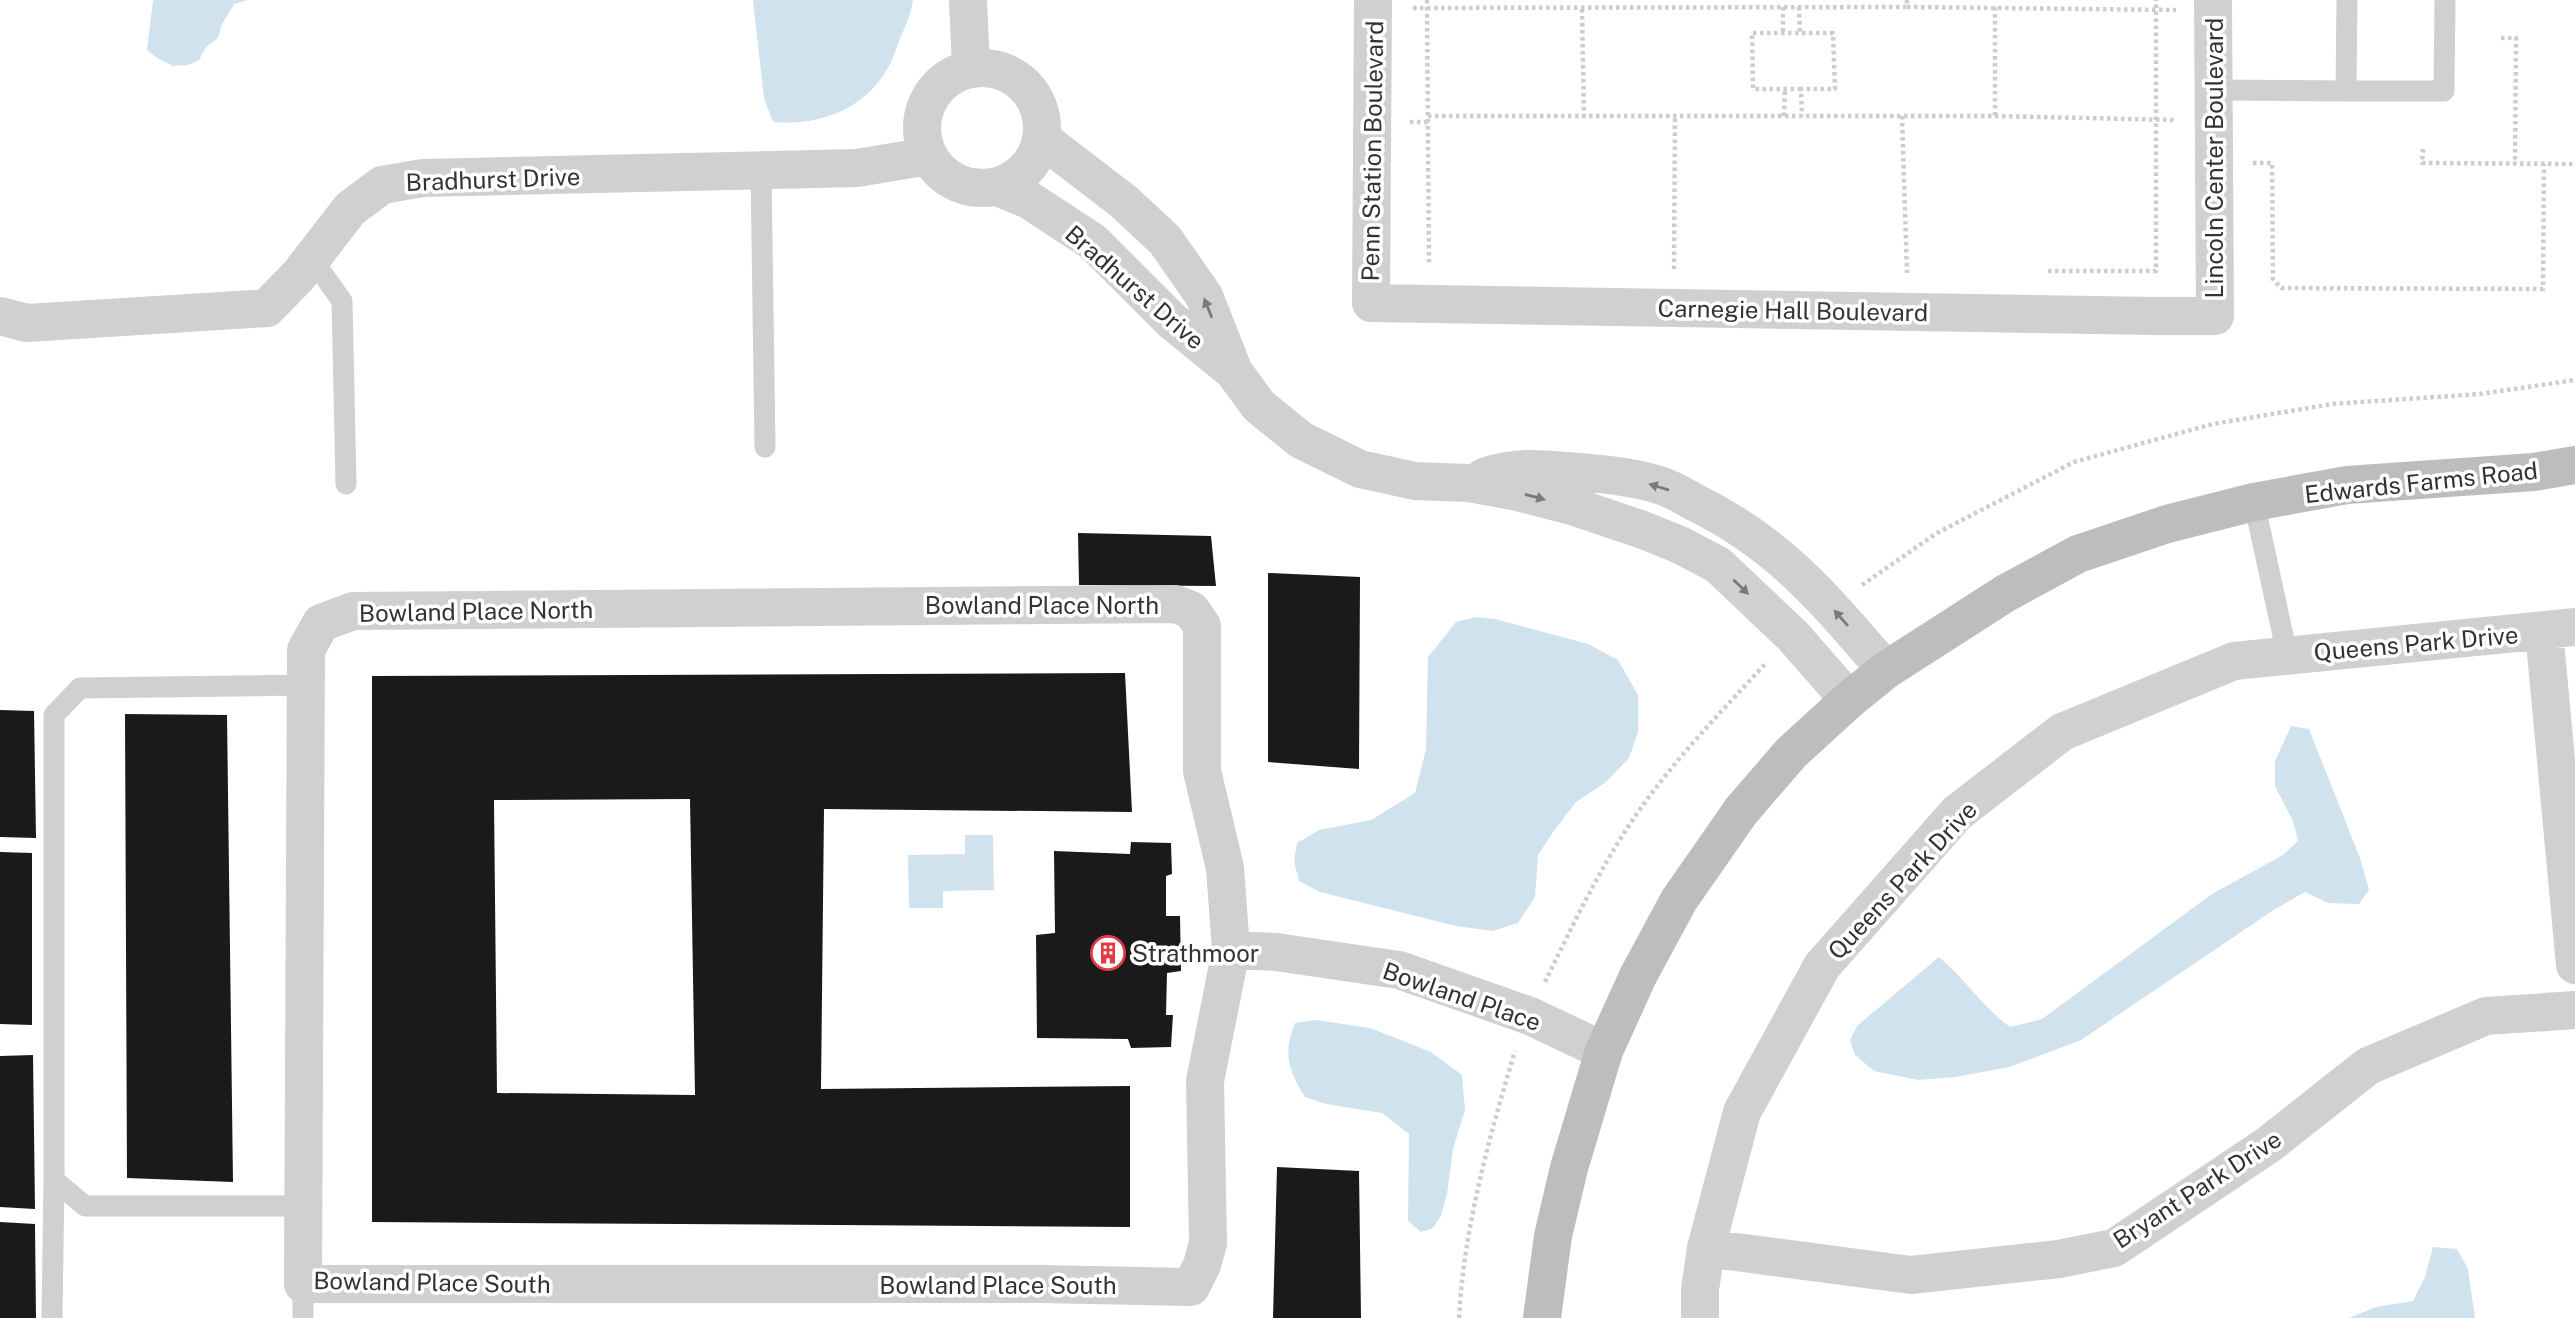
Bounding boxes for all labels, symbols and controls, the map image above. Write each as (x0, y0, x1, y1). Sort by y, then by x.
street label: Lincoln Center Boulevard (2200, 18, 2228, 298)
street label: Penn Station Boulevard (1356, 20, 1388, 282)
street label: Bradhurst Drive (405, 162, 581, 196)
street label: Bradhurst Drive (1060, 219, 1210, 355)
street label: Carnegie Hall Boulevard (1658, 294, 1928, 326)
one-way arrow (1203, 298, 1214, 319)
street label: Edwards Farms Road (2303, 456, 2539, 508)
one-way arrow (1649, 481, 1670, 491)
one-way arrow (1525, 492, 1547, 503)
one-way arrow (1732, 579, 1749, 595)
street label: Bowland Place North (925, 591, 1159, 619)
street label: Bowland Place North (359, 595, 593, 627)
one-way arrow (1834, 610, 1849, 627)
street label: Queens Park Drive (2313, 620, 2519, 666)
street label: Queens Park Drive (1822, 795, 1982, 965)
building icon: Strathmoor (1089, 934, 1127, 972)
place label: Strathmoor (1132, 939, 1259, 967)
street label: Bowland Place (1379, 956, 1545, 1036)
street label: Bryant Park Drive (2108, 1124, 2286, 1254)
street label: Bowland Place South (313, 1266, 551, 1298)
street label: Bowland Place South (879, 1271, 1117, 1299)

